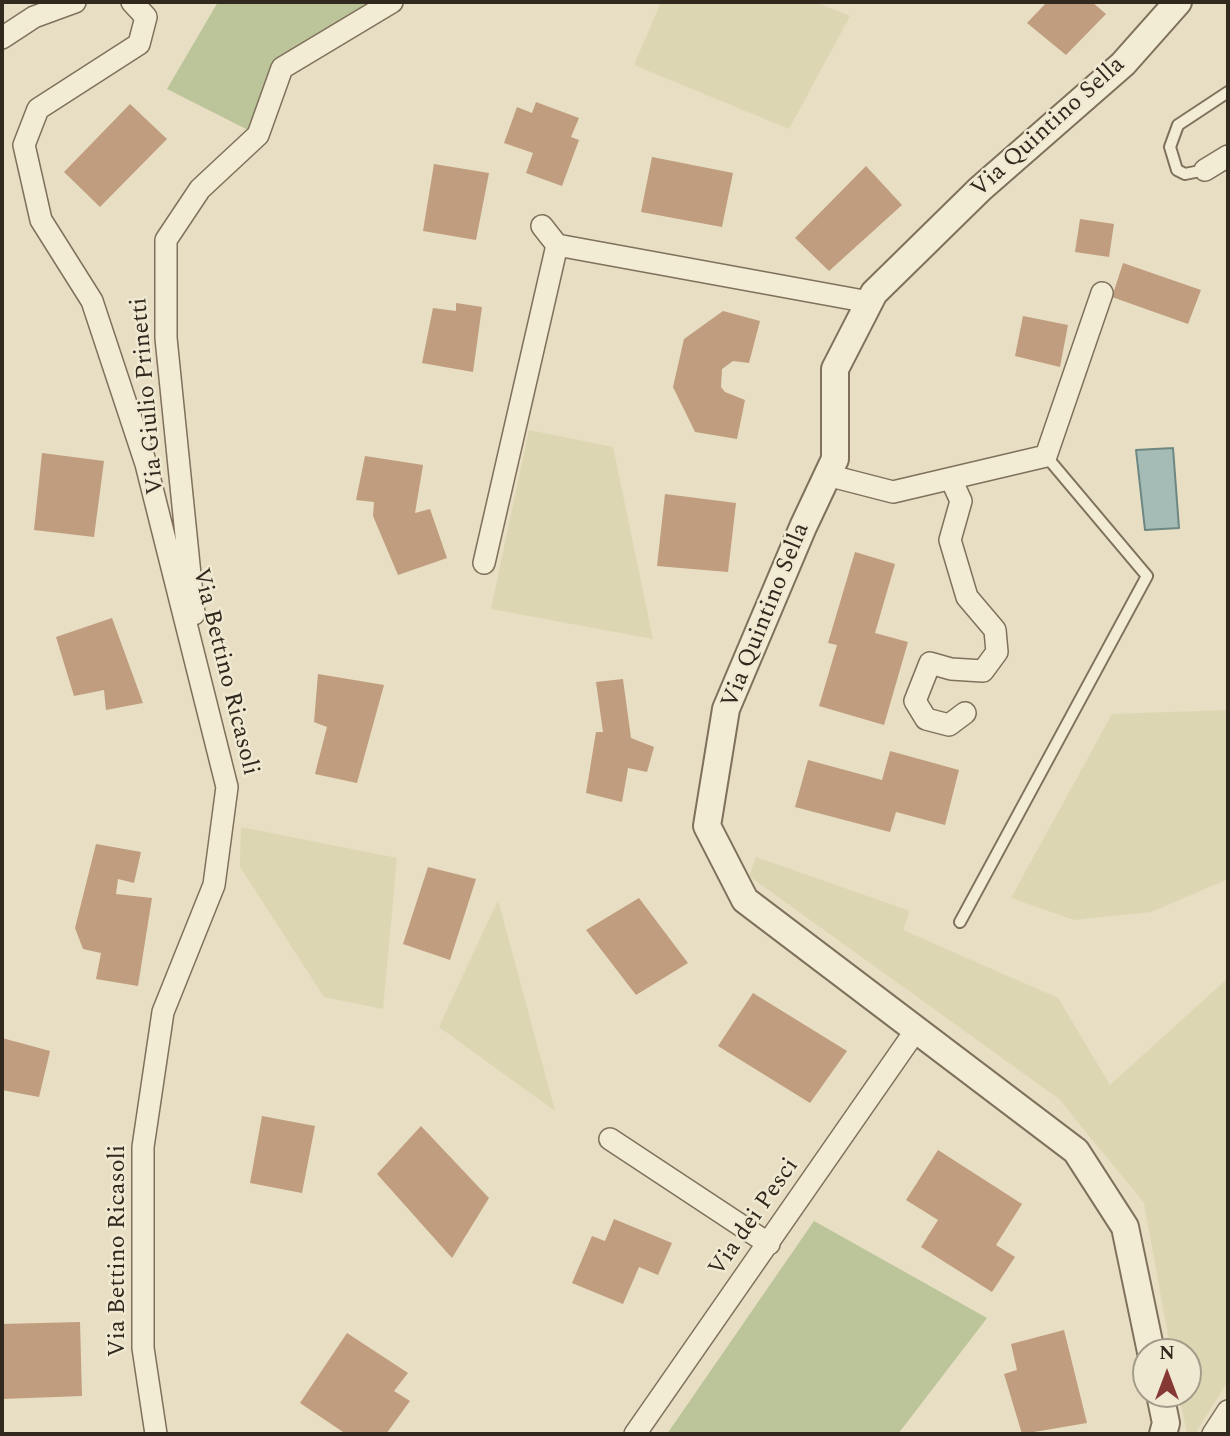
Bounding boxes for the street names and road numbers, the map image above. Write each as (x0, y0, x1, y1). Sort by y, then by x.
street label: Via Quintino Sella (966, 51, 1132, 205)
street label: Via Giulio Prinetti (126, 296, 172, 496)
street label: Via Quintino Sella (717, 519, 817, 713)
street label: Via Bettino Ricasoli (184, 565, 264, 779)
street label: Via Bettino Ricasoli (105, 1145, 133, 1357)
street label: Via dei Pesci (704, 1153, 806, 1283)

